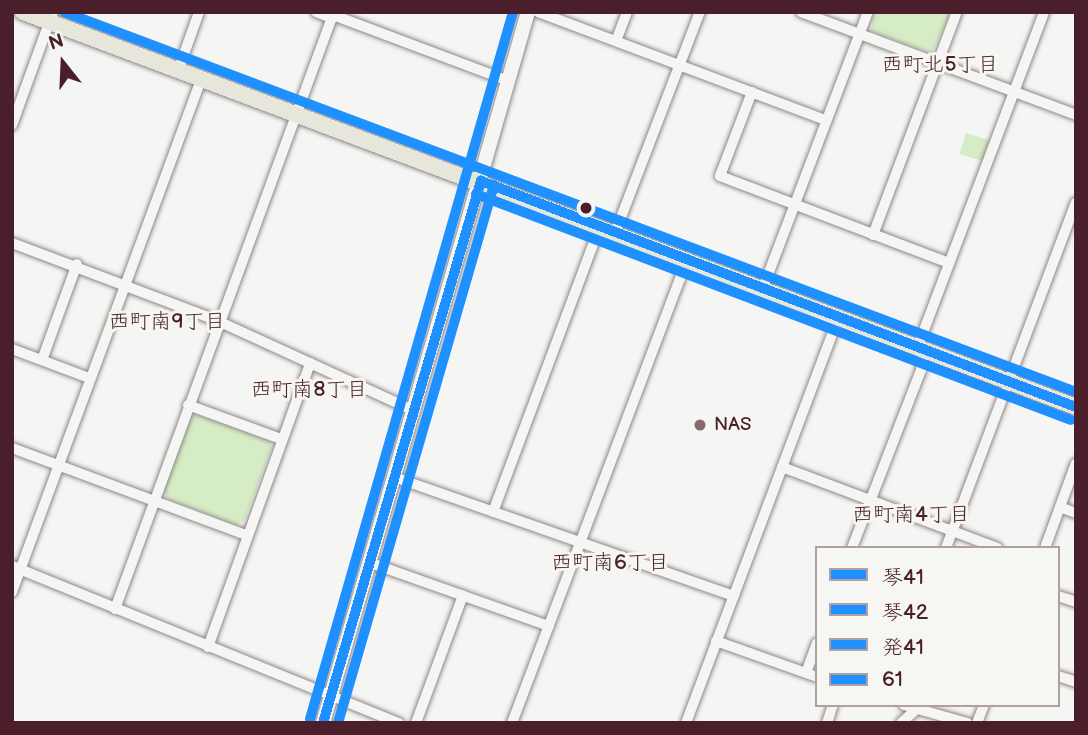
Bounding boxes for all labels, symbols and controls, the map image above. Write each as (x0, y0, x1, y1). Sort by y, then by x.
north arrow (28, 28, 98, 98)
text: N (46, 29, 67, 56)
district label: 西町北5丁目 (881, 52, 999, 78)
unlabelled marker (579, 201, 593, 215)
district label: 西町南9丁目 (108, 309, 226, 335)
district label: 西町南8丁目 (250, 377, 368, 403)
place label: NAS (714, 414, 751, 436)
marker: NAS (692, 417, 708, 433)
district label: 西町南4丁目 (852, 502, 970, 528)
legend (815, 546, 1060, 707)
district label: 西町南6丁目 (551, 550, 669, 576)
text: 琴41 (882, 565, 924, 590)
text: 琴42 (882, 600, 928, 625)
text: 発41 (882, 635, 924, 660)
text: 61 (882, 667, 903, 692)

